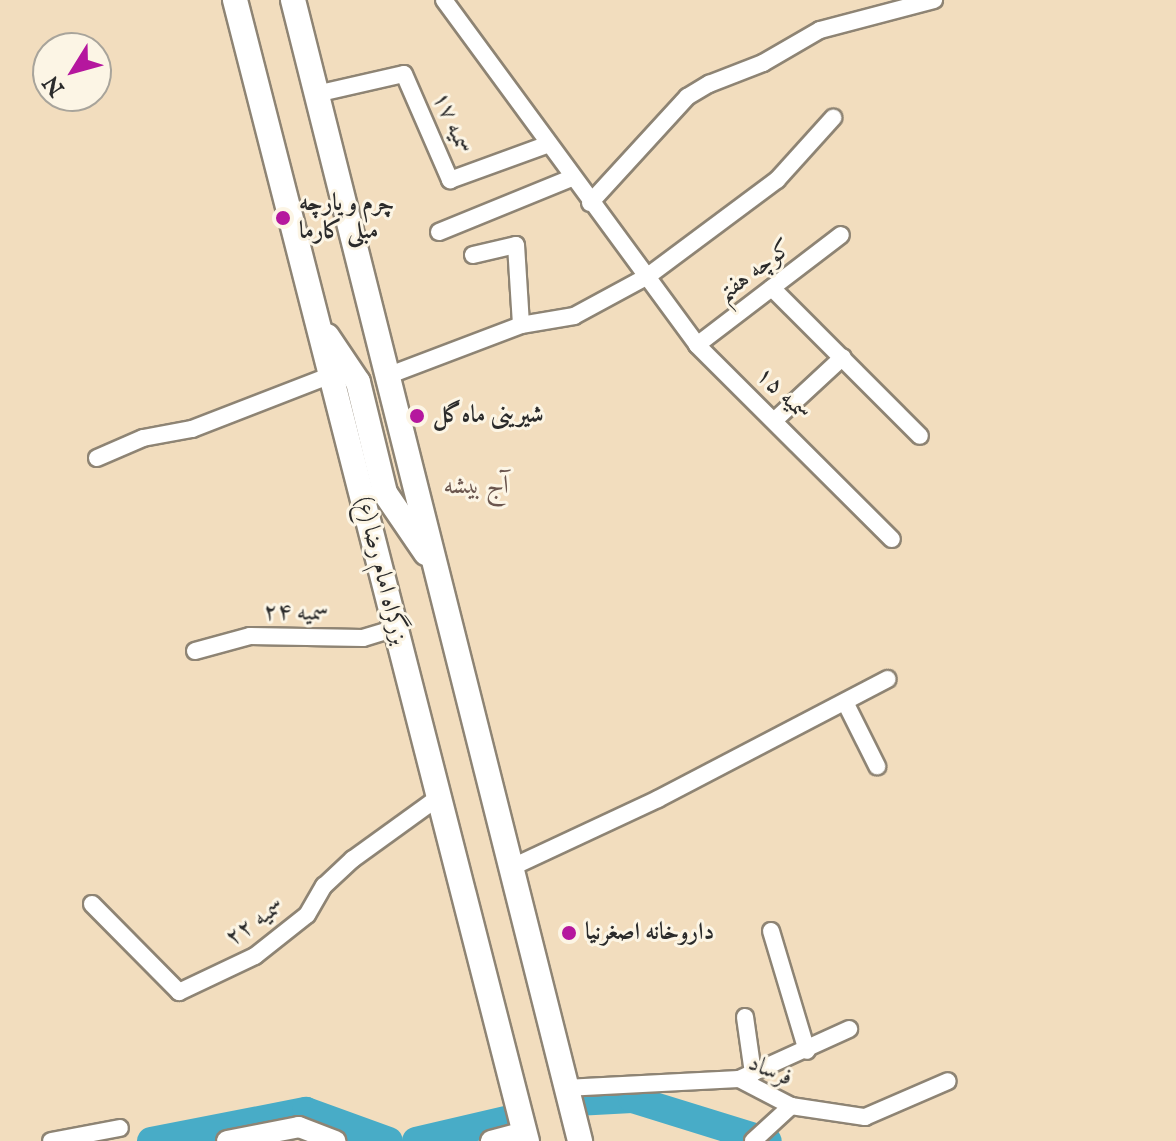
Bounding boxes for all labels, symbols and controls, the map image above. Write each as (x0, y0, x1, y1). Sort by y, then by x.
north arrow (32, 32, 112, 112)
text: N (38, 69, 71, 101)
street label: سمیه ۱۷ (426, 87, 478, 159)
place label: چرم و پارچه مبلی کارما (299, 190, 394, 246)
marker: چرم و پارچه مبلی کارما (274, 209, 292, 227)
street label: کوچه هفتم (712, 234, 798, 308)
street label: سمیه ۱۵ (750, 361, 816, 427)
place label: شیرینی ماه‌گل (433, 402, 544, 430)
marker: شیرینی ماه‌گل (408, 407, 426, 425)
district label: آج بیشه (443, 470, 509, 502)
street label: بزرگراه امام رضا (ع) (349, 494, 413, 648)
street label: سمیه ۲۴ (263, 598, 329, 628)
street label: سمیه ۲۲ (220, 892, 290, 952)
place label: داروخانه اصغرنیا (585, 919, 714, 947)
marker: داروخانه اصغرنیا (560, 924, 578, 942)
street label: فرساد (744, 1049, 796, 1093)

